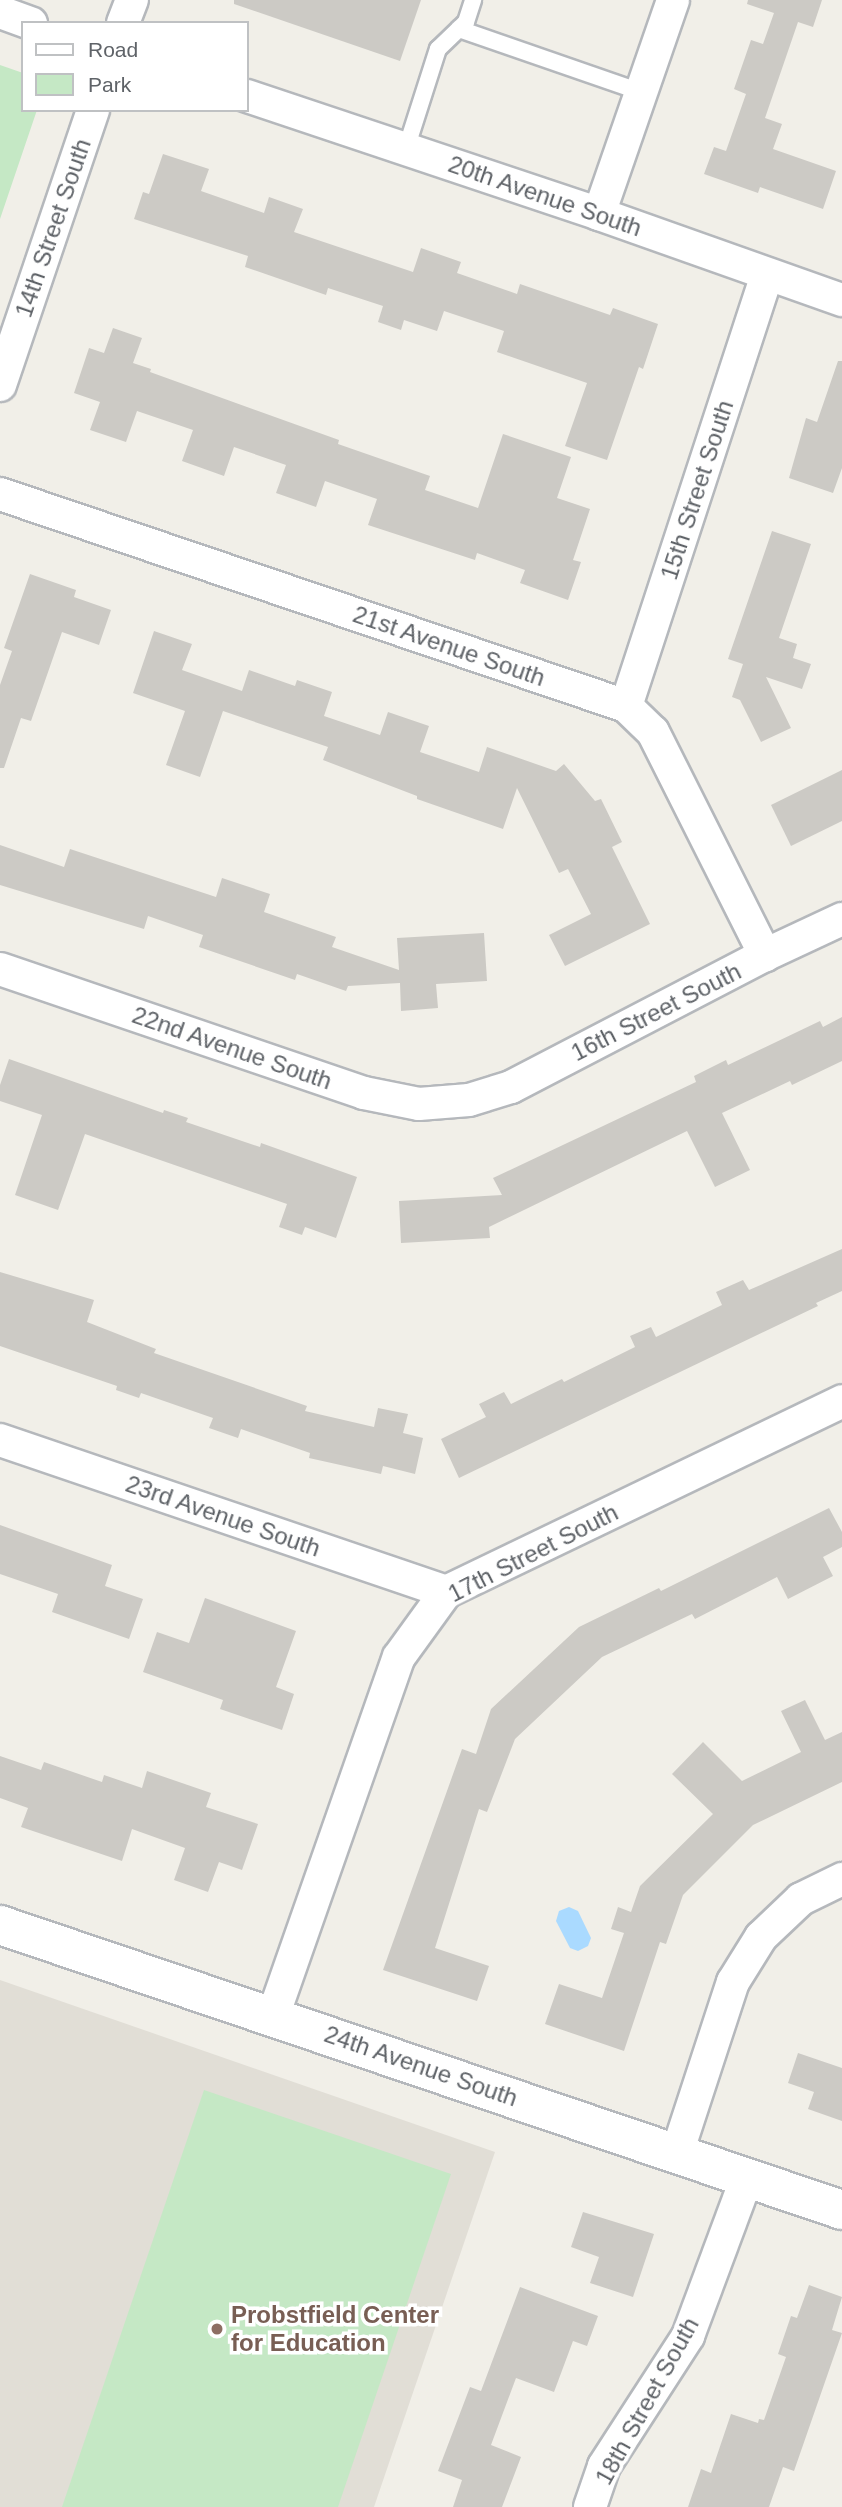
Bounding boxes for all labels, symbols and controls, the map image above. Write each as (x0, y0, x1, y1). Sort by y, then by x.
legend (21, 21, 248, 112)
text: Road (88, 38, 138, 61)
text: Park (88, 73, 131, 96)
street label: 14th Street South (9, 135, 97, 321)
street label: 20th Avenue South (444, 149, 646, 243)
street label: 15th Street South (654, 397, 740, 583)
street label: 21st Avenue South (349, 599, 549, 693)
street label: 16th Street South (566, 957, 746, 1067)
street label: 22nd Avenue South (128, 1000, 336, 1096)
street label: 23rd Avenue South (121, 1469, 325, 1563)
street label: 17th Street South (443, 1498, 623, 1608)
street label: 24th Avenue South (320, 2019, 522, 2113)
place label: Probstfield Center for Education (231, 2301, 439, 2357)
street label: 18th Street South (589, 2312, 705, 2490)
marker: Probstfield Center for Education (209, 2321, 225, 2337)

